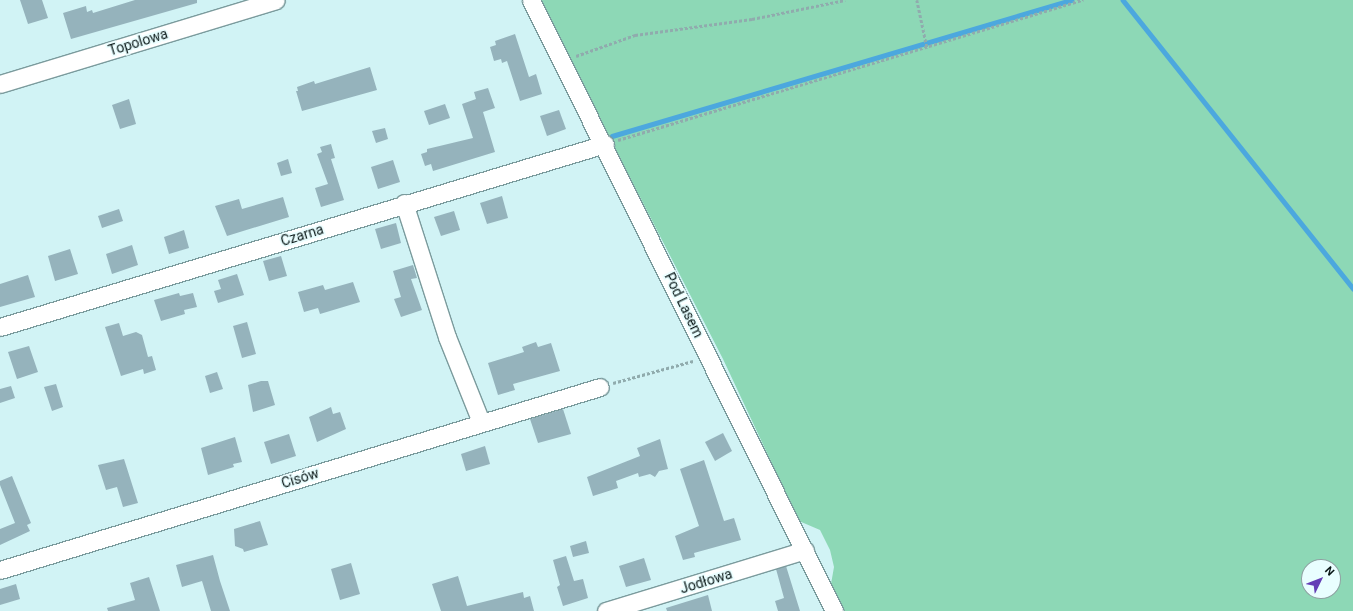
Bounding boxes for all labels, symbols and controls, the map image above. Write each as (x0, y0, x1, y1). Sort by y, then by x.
street label: Topolowa (106, 25, 170, 59)
street label: Czarna (279, 221, 325, 249)
street label: Pod Lasem (661, 270, 707, 340)
street label: Cisów (279, 464, 321, 492)
north arrow (1301, 559, 1341, 599)
text: N (1322, 564, 1337, 578)
street label: Jodłowa (678, 565, 734, 597)

